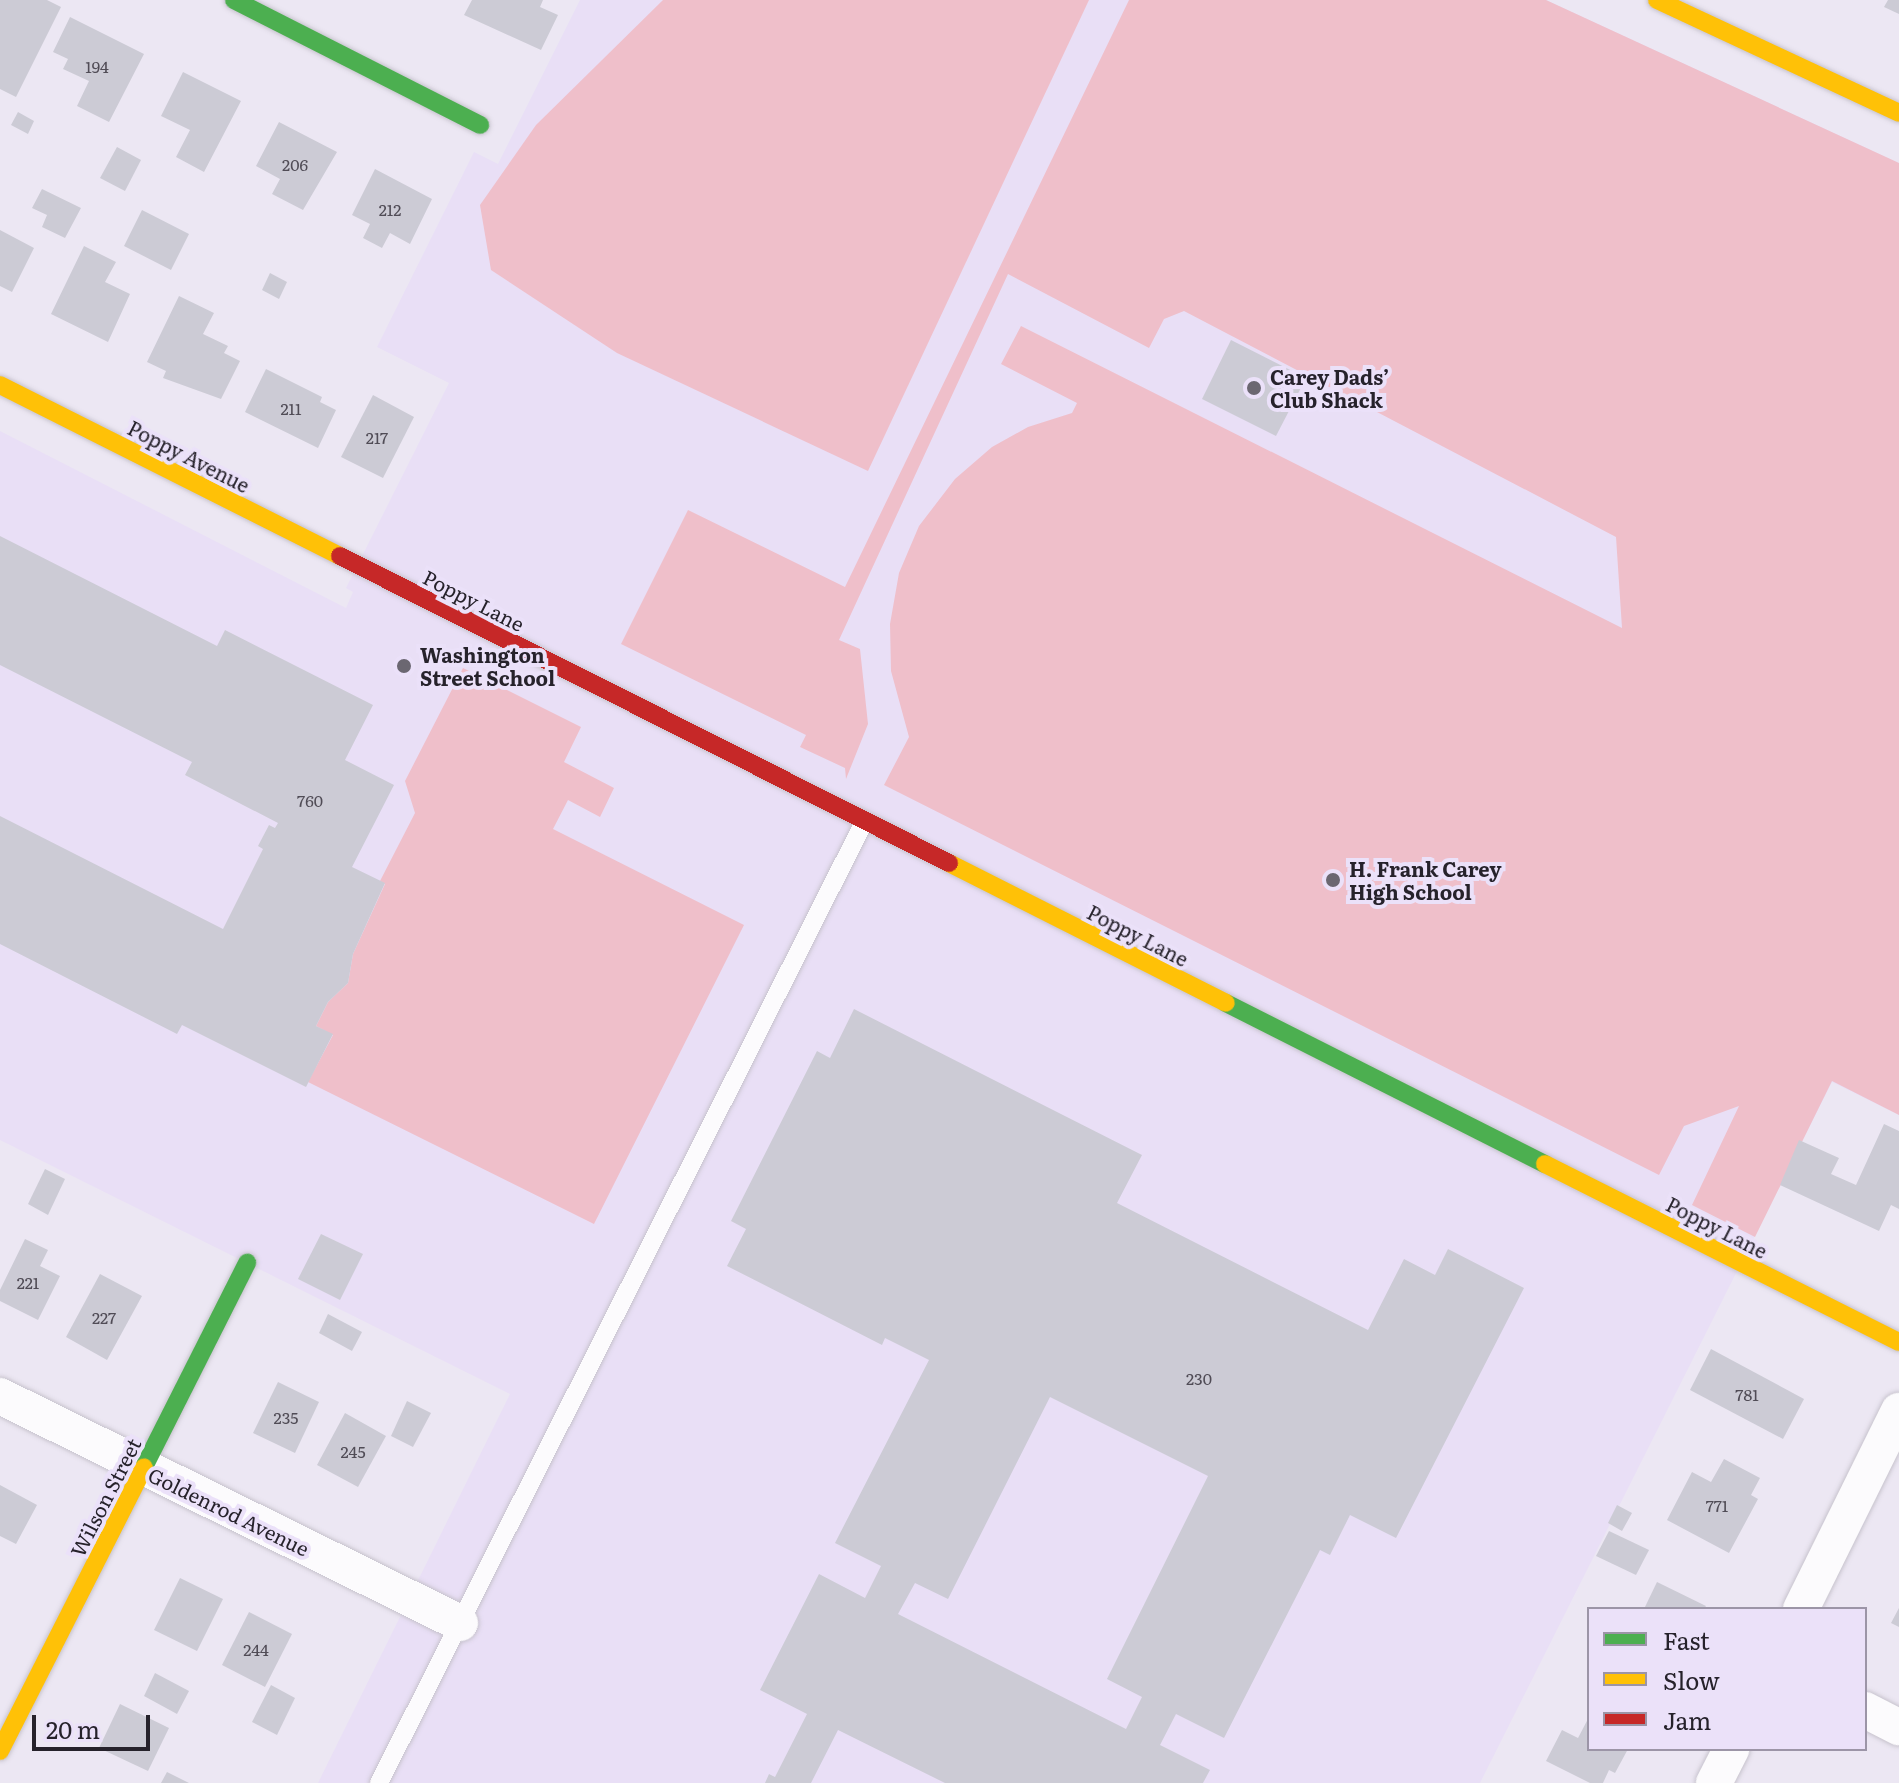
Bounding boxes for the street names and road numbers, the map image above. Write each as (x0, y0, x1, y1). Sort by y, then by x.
street label: Poppy Avenue (124, 415, 254, 497)
street label: Poppy Lane (420, 564, 528, 636)
street label: Poppy Lane (1084, 899, 1192, 971)
street label: Poppy Lane (1663, 1191, 1771, 1263)
street label: Wilson Street (65, 1434, 145, 1560)
street label: Goldenrod Avenue (145, 1462, 313, 1560)

